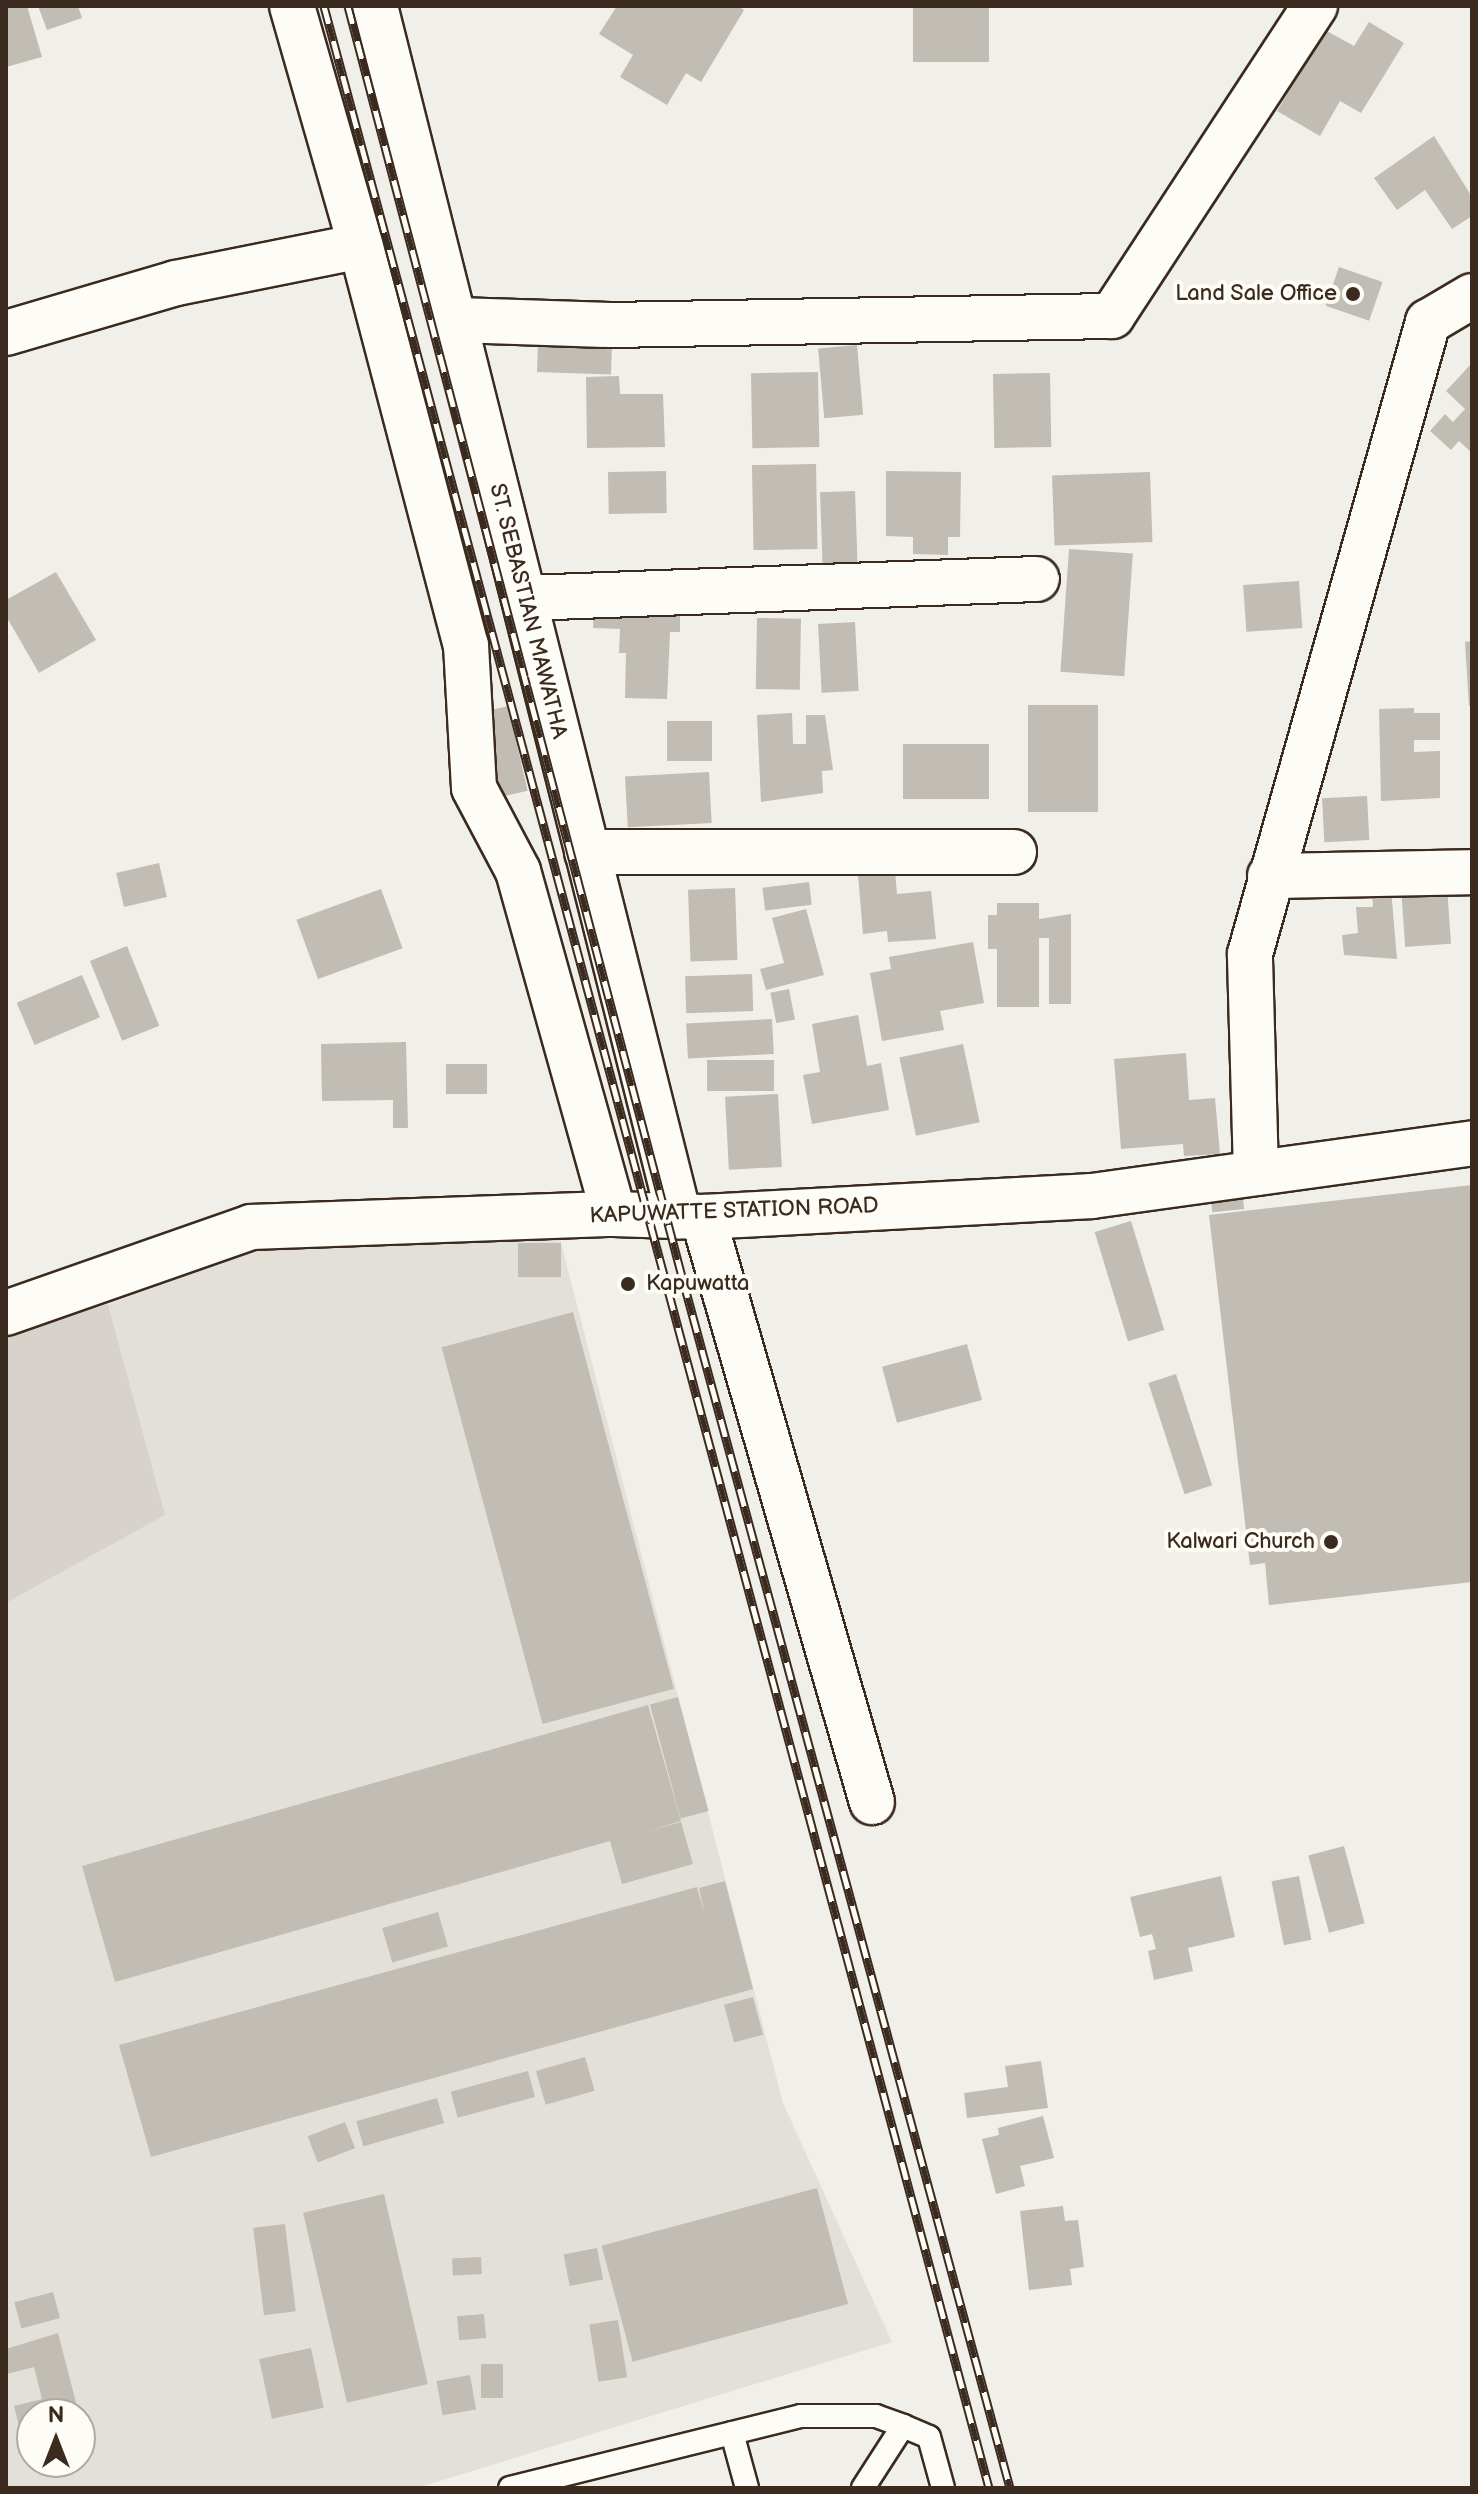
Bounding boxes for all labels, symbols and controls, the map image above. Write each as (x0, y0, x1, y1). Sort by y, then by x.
place label: Land Sale Office (1175, 281, 1337, 307)
marker: Land Sale Office (1344, 285, 1362, 303)
street label: ST. SEBASTIAN MAWATHA (483, 480, 573, 742)
street label: KAPUWATTE STATION ROAD (589, 1193, 879, 1229)
place label: Kapuwatta (646, 1271, 750, 1297)
marker: Kapuwatta (617, 1273, 639, 1295)
place label: Kalwari Church (1166, 1529, 1315, 1555)
marker: Kalwari Church (1322, 1533, 1340, 1551)
north arrow (16, 2398, 96, 2478)
text: N (48, 2402, 64, 2429)

